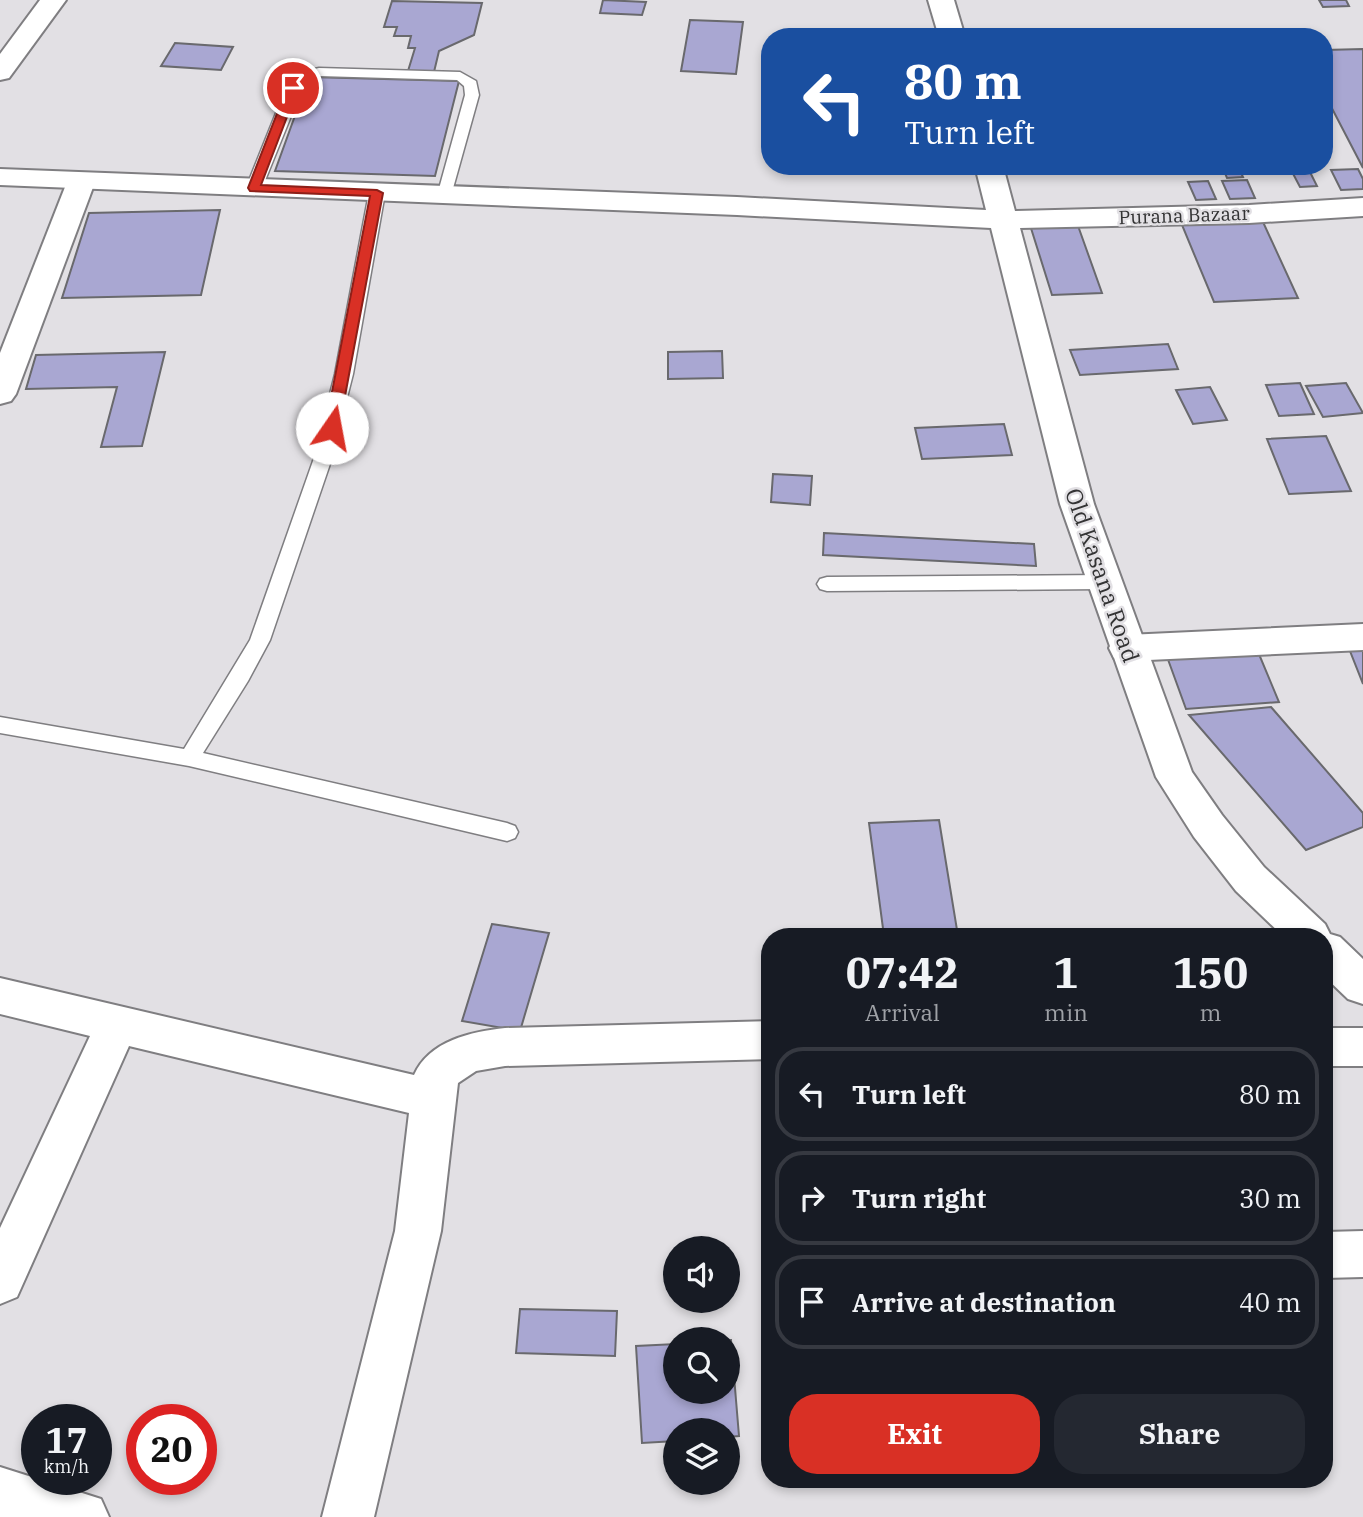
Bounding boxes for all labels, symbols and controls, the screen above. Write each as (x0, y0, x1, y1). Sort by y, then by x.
text: 80 m (904, 49, 1022, 112)
icon: left (789, 56, 880, 147)
pin (263, 58, 323, 118)
icon: arrive (274, 69, 312, 107)
text: Turn left (904, 111, 1035, 153)
street label: Purana Bazaar (1118, 201, 1251, 229)
position arrow (295, 391, 369, 465)
street label: Old Kasana Road (1059, 484, 1147, 666)
text: 07:42 (846, 945, 959, 1000)
text: 1 (1053, 945, 1079, 1000)
text: 150 (1173, 945, 1248, 1000)
text: Arrival (865, 997, 940, 1027)
text: min (1044, 997, 1088, 1027)
text: m (1199, 997, 1221, 1027)
icon: left (793, 1075, 831, 1113)
text: Turn left (852, 1077, 966, 1111)
text: 80 m (1239, 1077, 1301, 1111)
icon: right (793, 1179, 831, 1217)
text: Turn right (852, 1181, 986, 1215)
text: 30 m (1239, 1181, 1301, 1215)
map controls (663, 1236, 740, 1495)
button: sound (663, 1236, 740, 1313)
icon: arrive (793, 1283, 831, 1321)
text: Arrive at destination (852, 1285, 1116, 1319)
text: 40 m (1239, 1285, 1301, 1319)
button: search (663, 1327, 740, 1404)
button: Exit (789, 1394, 1040, 1474)
button: Share (1054, 1394, 1305, 1474)
speed limit sign: 20 (126, 1404, 217, 1495)
text: 17 (45, 1417, 88, 1463)
button: layers (663, 1418, 740, 1495)
text: km/h (44, 1455, 89, 1478)

